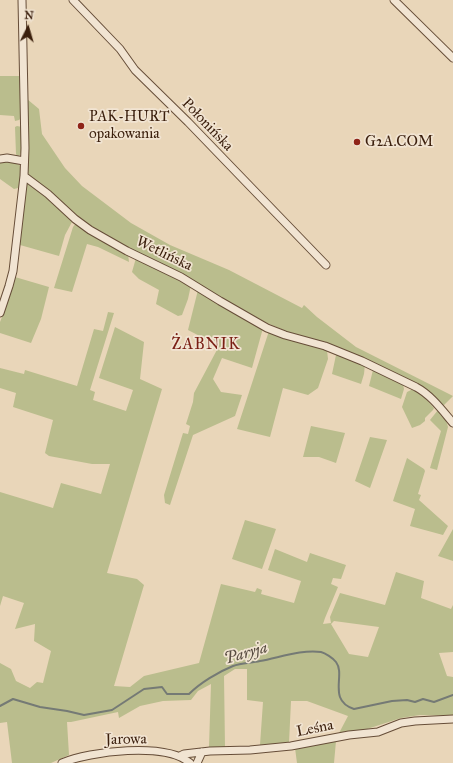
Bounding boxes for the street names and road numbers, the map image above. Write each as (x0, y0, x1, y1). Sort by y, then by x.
street label: Połonińska (177, 95, 237, 155)
street label: Wetlińska (133, 233, 195, 275)
street label: Leśna (295, 717, 335, 741)
street label: Jarowa (105, 731, 147, 749)

